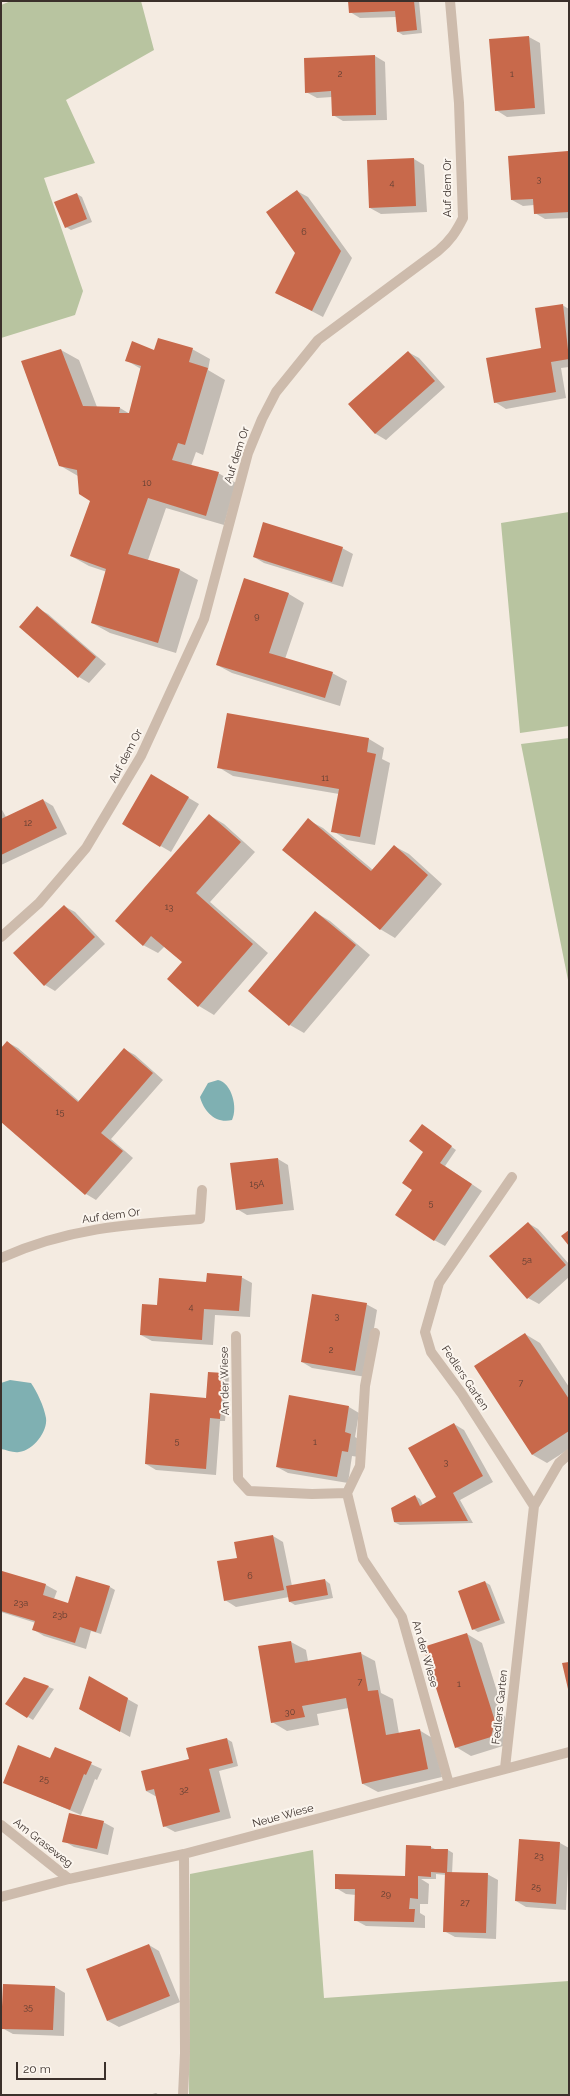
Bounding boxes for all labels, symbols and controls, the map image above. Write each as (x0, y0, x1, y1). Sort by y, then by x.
house number: 2 (338, 69, 342, 79)
house number: 1 (510, 69, 514, 79)
street label: Auf dem Or (441, 159, 455, 217)
house number: 3 (537, 174, 541, 184)
house number: 4 (390, 178, 394, 188)
house number: 6 (301, 227, 307, 237)
street label: Auf dem Or (222, 425, 252, 485)
house number: 10 (142, 478, 152, 488)
house number: 9 (254, 611, 260, 621)
street label: Auf dem Or (106, 727, 146, 785)
house number: 11 (321, 773, 329, 783)
house number: 12 (24, 818, 32, 828)
house number: 13 (165, 902, 173, 912)
house number: 15 (56, 1107, 64, 1117)
house number: 15A (250, 1179, 264, 1189)
house number: 5 (429, 1198, 433, 1208)
street label: Auf dem Or (81, 1205, 141, 1227)
house number: 5a (522, 1255, 532, 1265)
house number: 4 (189, 1302, 193, 1312)
house number: 3 (335, 1311, 339, 1321)
street label: Fedlers Garten (439, 1343, 491, 1413)
house number: 2 (329, 1345, 333, 1355)
street label: An der Wiese (218, 1347, 232, 1415)
house number: 7 (519, 1378, 523, 1388)
house number: 5 (175, 1436, 179, 1446)
house number: 1 (313, 1437, 317, 1447)
house number: 3 (444, 1457, 448, 1467)
house number: 6 (247, 1571, 253, 1581)
house number: 23a (14, 1598, 28, 1608)
house number: 23b (52, 1610, 68, 1620)
street label: An der Wiese (409, 1619, 441, 1689)
street label: Fedlers Garten (490, 1669, 510, 1745)
house number: 7 (358, 1677, 362, 1687)
house number: 1 (457, 1679, 461, 1689)
house number: 30 (285, 1707, 295, 1717)
house number: 25 (39, 1774, 49, 1784)
house number: 32 (179, 1785, 189, 1795)
street label: Neue Wiese (251, 1802, 315, 1830)
street label: Am Graseweg (11, 1816, 75, 1870)
house number: 23 (534, 1851, 544, 1861)
house number: 25 (531, 1882, 541, 1892)
house number: 29 (381, 1889, 391, 1899)
house number: 27 (460, 1898, 470, 1908)
house number: 35 (23, 2002, 33, 2012)
scale bar (18, 2054, 108, 2080)
text: 20 m (23, 2062, 51, 2076)

